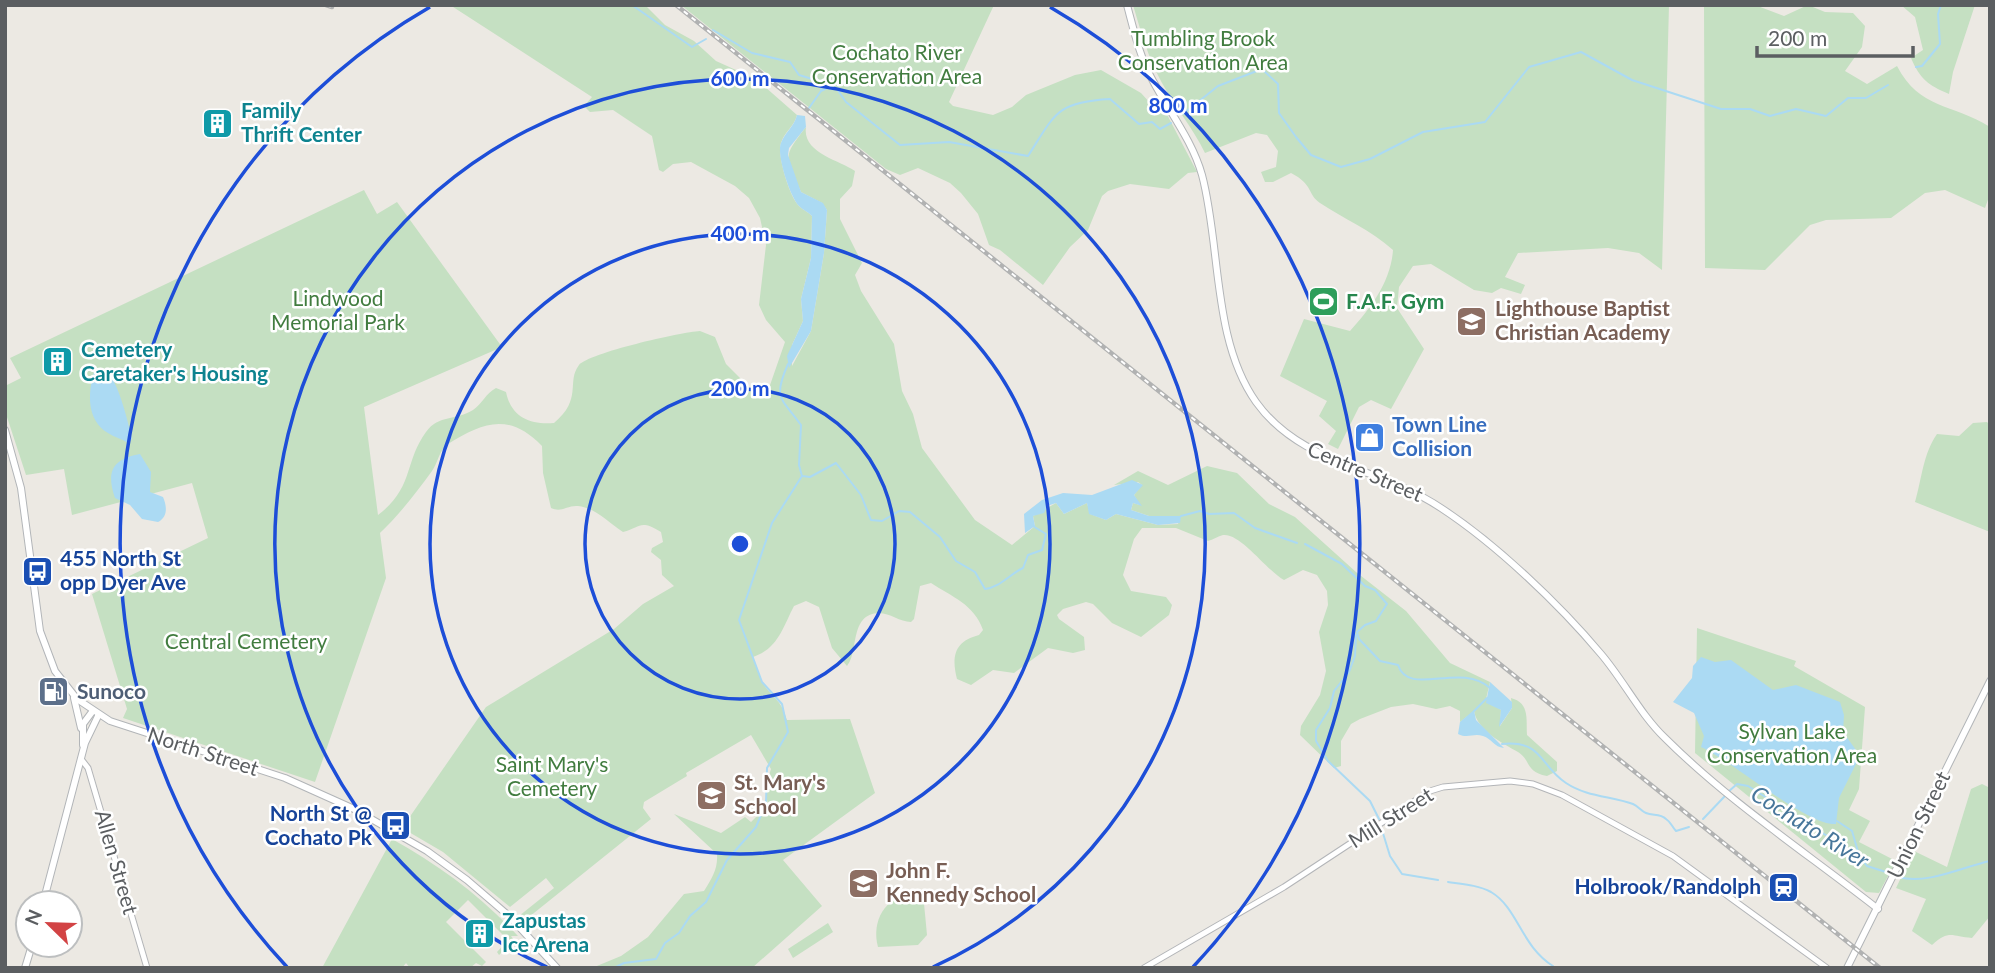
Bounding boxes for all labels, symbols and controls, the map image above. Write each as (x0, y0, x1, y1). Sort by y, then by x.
scale bar (1757, 14, 1913, 58)
park label: Tumbling Brook Conservation Area (1118, 25, 1288, 74)
text: 200 m (1768, 25, 1827, 50)
park label: Cochato River Conservation Area (812, 39, 982, 88)
text: 600 m (710, 65, 770, 90)
text: 800 m (1148, 92, 1208, 117)
place label: Family Thrift Center (241, 97, 362, 146)
building icon: Family Thrift Center (201, 106, 235, 140)
text: 400 m (710, 220, 770, 245)
park label: Lindwood Memorial Park (271, 285, 405, 334)
sports icon: F.A.F. Gym (1306, 285, 1340, 319)
place label: F.A.F. Gym (1346, 288, 1444, 313)
place label: Lighthouse Baptist Christian Academy (1495, 295, 1671, 344)
school or university icon: Lighthouse Baptist Christian Academy (1455, 304, 1489, 338)
place label: Cemetery Caretaker's Housing (81, 336, 268, 385)
building icon: Cemetery Caretaker's Housing (41, 345, 75, 379)
text: 200 m (710, 375, 770, 400)
place label: Town Line Collision (1392, 411, 1487, 460)
shop icon: Town Line Collision (1352, 420, 1386, 454)
street label: Centre Street (1304, 435, 1427, 506)
centre of rings (728, 532, 752, 556)
place label: 455 North St opp Dyer Ave (60, 545, 186, 594)
bus stop icon: 455 North St opp Dyer Ave (20, 554, 54, 588)
park label: Central Cemetery (165, 628, 327, 653)
fuel station icon: Sunoco (37, 675, 71, 709)
place label: Sunoco (77, 678, 146, 703)
park label: Sylvan Lake Conservation Area (1707, 718, 1877, 767)
street label: North Street (145, 721, 263, 780)
park label: Saint Mary's Cemetery (496, 751, 608, 800)
street label: Union Street (1881, 766, 1955, 882)
place label: St. Mary's School (734, 769, 826, 818)
school or university icon: St. Mary's School (694, 778, 728, 812)
water label: Cochato River (1746, 779, 1876, 874)
street label: Mill Street (1343, 781, 1437, 852)
place label: North St @ Cochato Pk (265, 800, 373, 849)
street label: Allen Street (91, 806, 144, 917)
bus stop icon: North St @ Cochato Pk (378, 809, 412, 843)
place label: John F. Kennedy School (886, 857, 1036, 906)
school or university icon: John F. Kennedy School (846, 866, 880, 900)
station icon: Holbrook/Randolph (1767, 870, 1801, 904)
place label: Holbrook/Randolph (1574, 873, 1761, 898)
north arrow (14, 889, 84, 959)
text: N (19, 906, 46, 928)
place label: Zapustas Ice Arena (502, 907, 589, 956)
building icon: Zapustas Ice Arena (462, 916, 496, 950)

